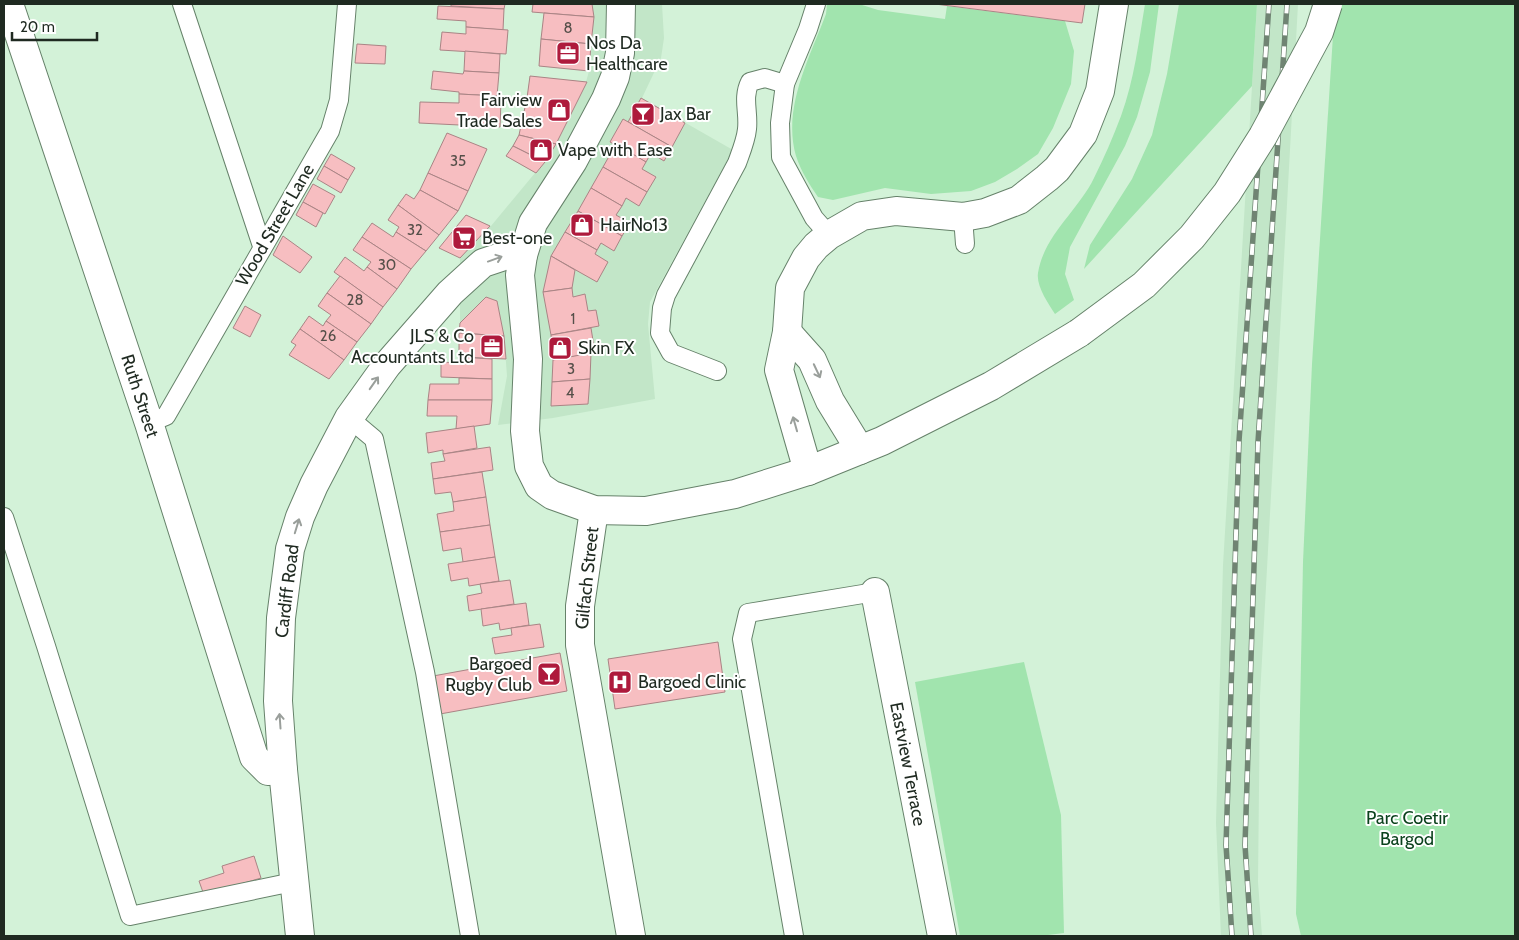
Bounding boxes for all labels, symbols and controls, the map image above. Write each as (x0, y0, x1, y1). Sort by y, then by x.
scale bar (12, 10, 98, 42)
text: 20 m (20, 18, 55, 36)
house number: 8 (563, 19, 573, 37)
place label: Nos Da Healthcare (586, 32, 668, 75)
office icon: Nos Da Healthcare (555, 40, 581, 66)
place label: Fairview Trade Sales (457, 89, 542, 132)
shop icon: Fairview Trade Sales (546, 97, 572, 123)
bar icon: Jax Bar (630, 101, 656, 127)
place label: Jax Bar (659, 103, 711, 125)
shop icon: Vape with Ease (528, 137, 554, 163)
place label: Vape with Ease (558, 139, 672, 161)
house number: 35 (450, 152, 466, 170)
street label: Wood Street Lane (231, 160, 319, 290)
shop icon: HairNo13 (569, 212, 595, 238)
place label: HairNo13 (600, 214, 668, 236)
house number: 32 (407, 221, 423, 239)
supermarket icon: Best-one (451, 225, 477, 251)
place label: Best-one (482, 227, 552, 249)
one-way arrow (487, 254, 502, 263)
house number: 30 (378, 256, 396, 274)
house number: 28 (347, 291, 363, 309)
house number: 1 (571, 310, 575, 328)
place label: JLS & Co Accountants Ltd (351, 325, 474, 368)
house number: 26 (320, 327, 336, 345)
office icon: JLS & Co Accountants Ltd (479, 333, 505, 359)
shop icon: Skin FX (547, 335, 573, 361)
place label: Skin FX (578, 337, 635, 359)
street label: Ruth Street (116, 352, 164, 440)
house number: 3 (567, 360, 575, 378)
one-way arrow (812, 363, 822, 378)
one-way arrow (369, 376, 379, 390)
house number: 4 (566, 384, 575, 402)
one-way arrow (789, 416, 799, 432)
one-way arrow (293, 518, 303, 534)
street label: Gilfach Street (571, 526, 603, 630)
street label: Cardiff Road (270, 543, 304, 639)
place label: Bargoed Rugby Club (445, 653, 532, 696)
bar icon: Bargoed Rugby Club (536, 661, 562, 687)
hospital icon: Bargoed Clinic (607, 669, 633, 695)
place label: Bargoed Clinic (638, 671, 746, 693)
street label: Eastview Terrace (885, 700, 931, 828)
one-way arrow (275, 714, 284, 730)
park label: Parc Coetir Bargod (1366, 807, 1448, 850)

